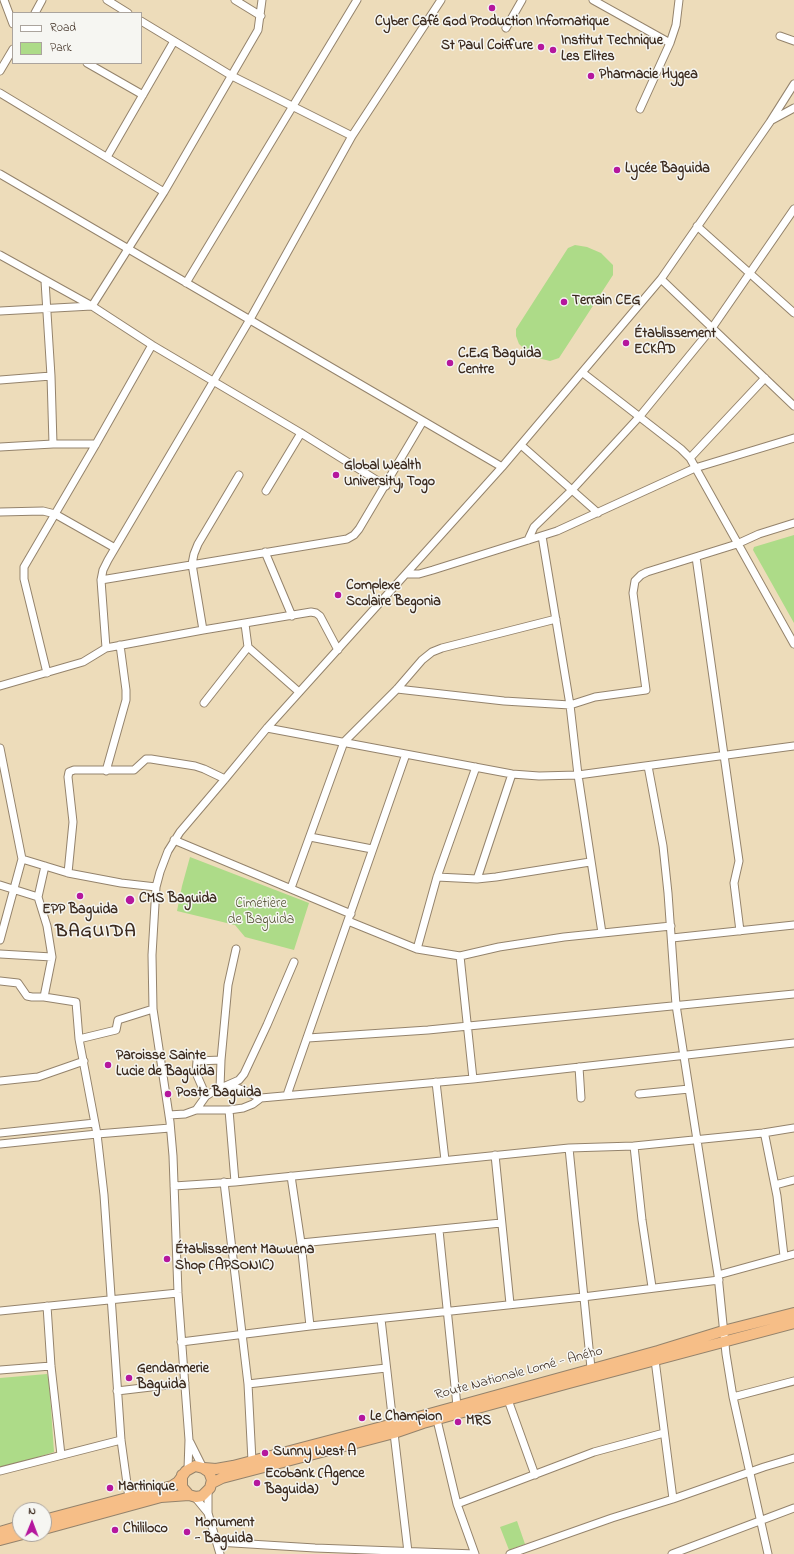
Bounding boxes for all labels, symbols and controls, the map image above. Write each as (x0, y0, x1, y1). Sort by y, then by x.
marker: Cyber Café God Production Informatique (487, 3, 497, 13)
legend (12, 12, 142, 64)
place label: Cyber Café God Production Informatique (375, 15, 609, 31)
text: Road (50, 19, 76, 37)
place label: Institut Technique Les Elites (561, 34, 663, 66)
text: Park (50, 39, 72, 57)
place label: St Paul Coiffure (441, 39, 533, 55)
marker: St Paul Coiffure (536, 42, 546, 52)
marker: Institut Technique Les Elites (548, 45, 558, 55)
place label: Pharmacie Hygea (599, 68, 698, 84)
marker: Pharmacie Hygea (586, 71, 596, 81)
place label: Lycée Baguida (625, 162, 710, 178)
marker: Lycée Baguida (612, 165, 622, 175)
place label: Terrain CEG (572, 294, 640, 310)
marker: Terrain CEG (559, 297, 569, 307)
place label: Établissement ECKAD (634, 327, 716, 360)
marker: Établissement ECKAD (621, 338, 631, 348)
place label: C.E.G Baguida Centre (458, 347, 541, 380)
marker: C.E.G Baguida Centre (445, 358, 455, 368)
place label: Global Wealth University, Togo (344, 459, 435, 492)
marker: Global Wealth University, Togo (331, 470, 341, 480)
place label: Complexe Scolaire Begonia (346, 579, 441, 612)
marker: Complexe Scolaire Begonia (333, 590, 343, 600)
marker: EPP Baguida (75, 891, 85, 901)
place label: CMS Baguida (139, 892, 217, 908)
marker: CMS Baguida (124, 894, 136, 906)
park label: Cimétière de Baguida (228, 897, 294, 930)
place label: EPP Baguida (42, 903, 118, 919)
district label: BAGUIDA (55, 922, 137, 944)
place label: Paroisse Sainte Lucie de Baguida (116, 1049, 214, 1082)
marker: Paroisse Sainte Lucie de Baguida (103, 1060, 113, 1070)
place label: Poste Baguida (176, 1086, 261, 1102)
marker: Poste Baguida (163, 1089, 173, 1099)
place label: Établissement Mawuena Shop (APSONIC) (175, 1243, 314, 1276)
marker: Établissement Mawuena Shop (APSONIC) (162, 1254, 172, 1264)
street label: Route Nationale Lomé - Aného (433, 1343, 605, 1405)
place label: Gendarmerie Baguida (137, 1362, 209, 1394)
marker: Gendarmerie Baguida (124, 1373, 134, 1383)
place label: Le Champion (370, 1410, 442, 1426)
marker: Le Champion (357, 1413, 367, 1423)
place label: MRS (466, 1414, 491, 1430)
marker: MRS (453, 1417, 463, 1427)
place label: Sunny West A (273, 1445, 356, 1461)
marker: Sunny West A (260, 1448, 270, 1458)
place label: Ecobank (Agence Baguida) (265, 1467, 365, 1500)
marker: Ecobank (Agence Baguida) (252, 1478, 262, 1488)
place label: Martinique (118, 1480, 175, 1496)
marker: Martinique (105, 1483, 115, 1493)
north arrow (12, 1502, 52, 1542)
text: N (28, 1503, 36, 1519)
place label: Monument - Baguida (195, 1516, 254, 1548)
place label: Chililoco (123, 1522, 168, 1538)
marker: Chililoco (110, 1525, 120, 1535)
marker: Monument - Baguida (182, 1527, 192, 1537)

